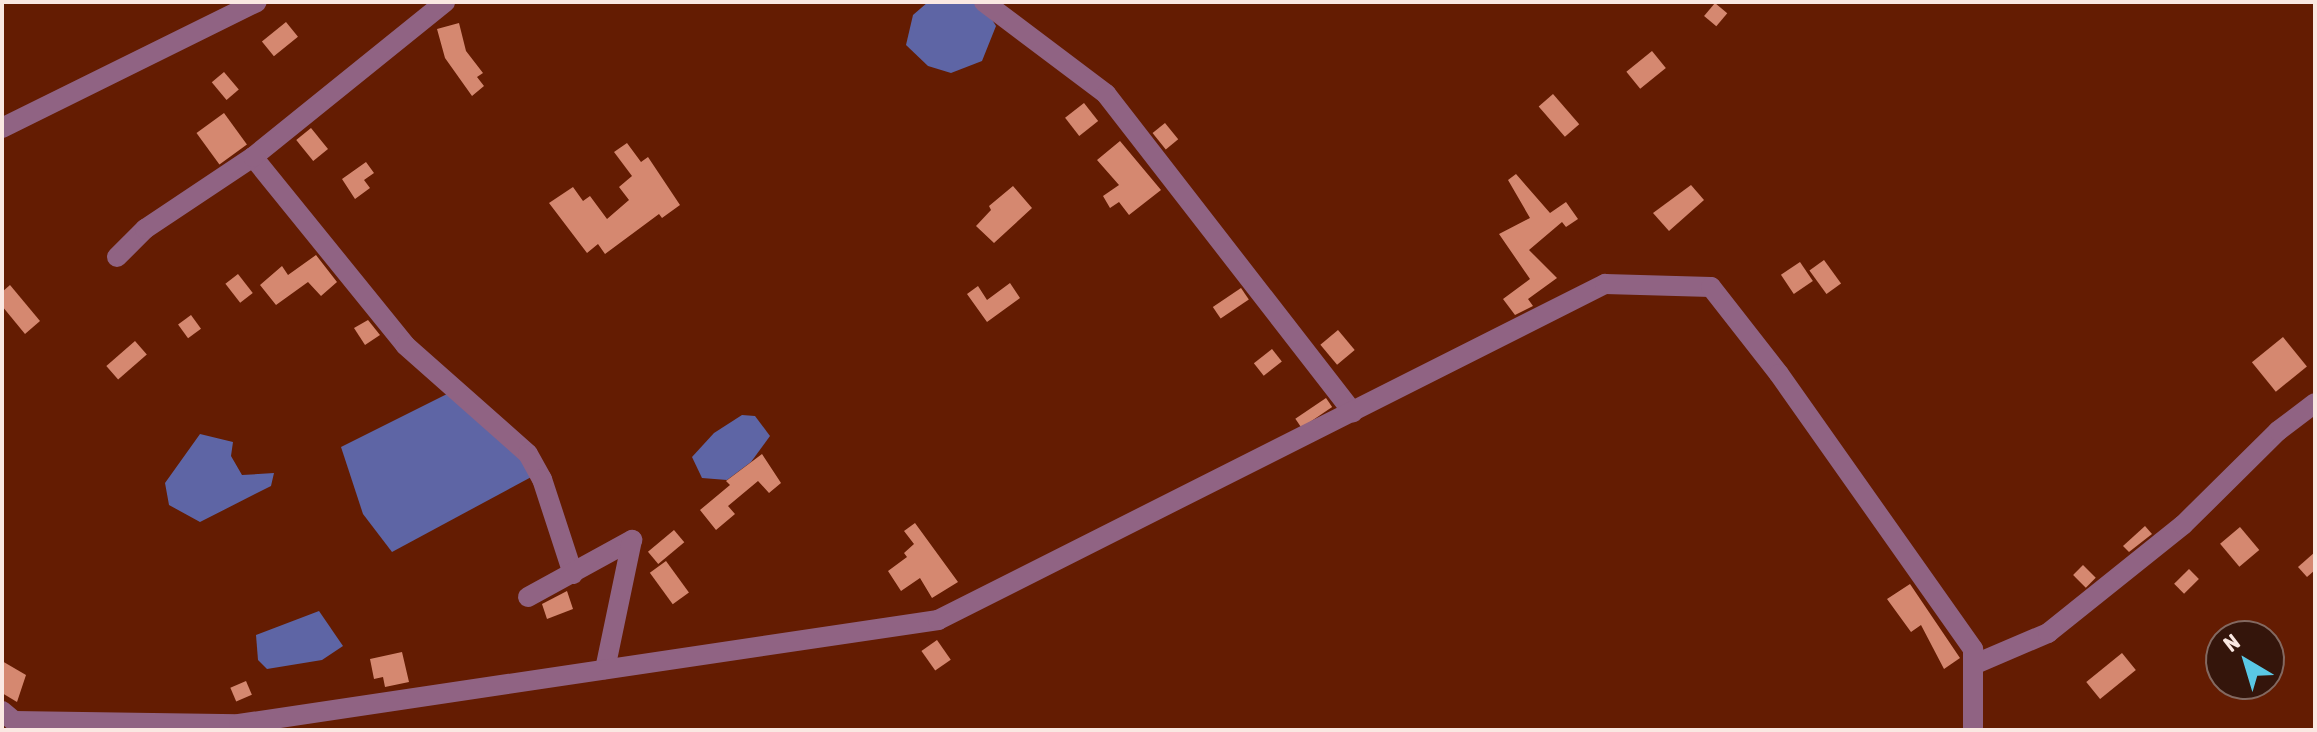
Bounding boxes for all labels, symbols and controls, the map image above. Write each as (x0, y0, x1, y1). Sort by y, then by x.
north arrow (2205, 620, 2285, 700)
text: N (2218, 628, 2245, 657)

